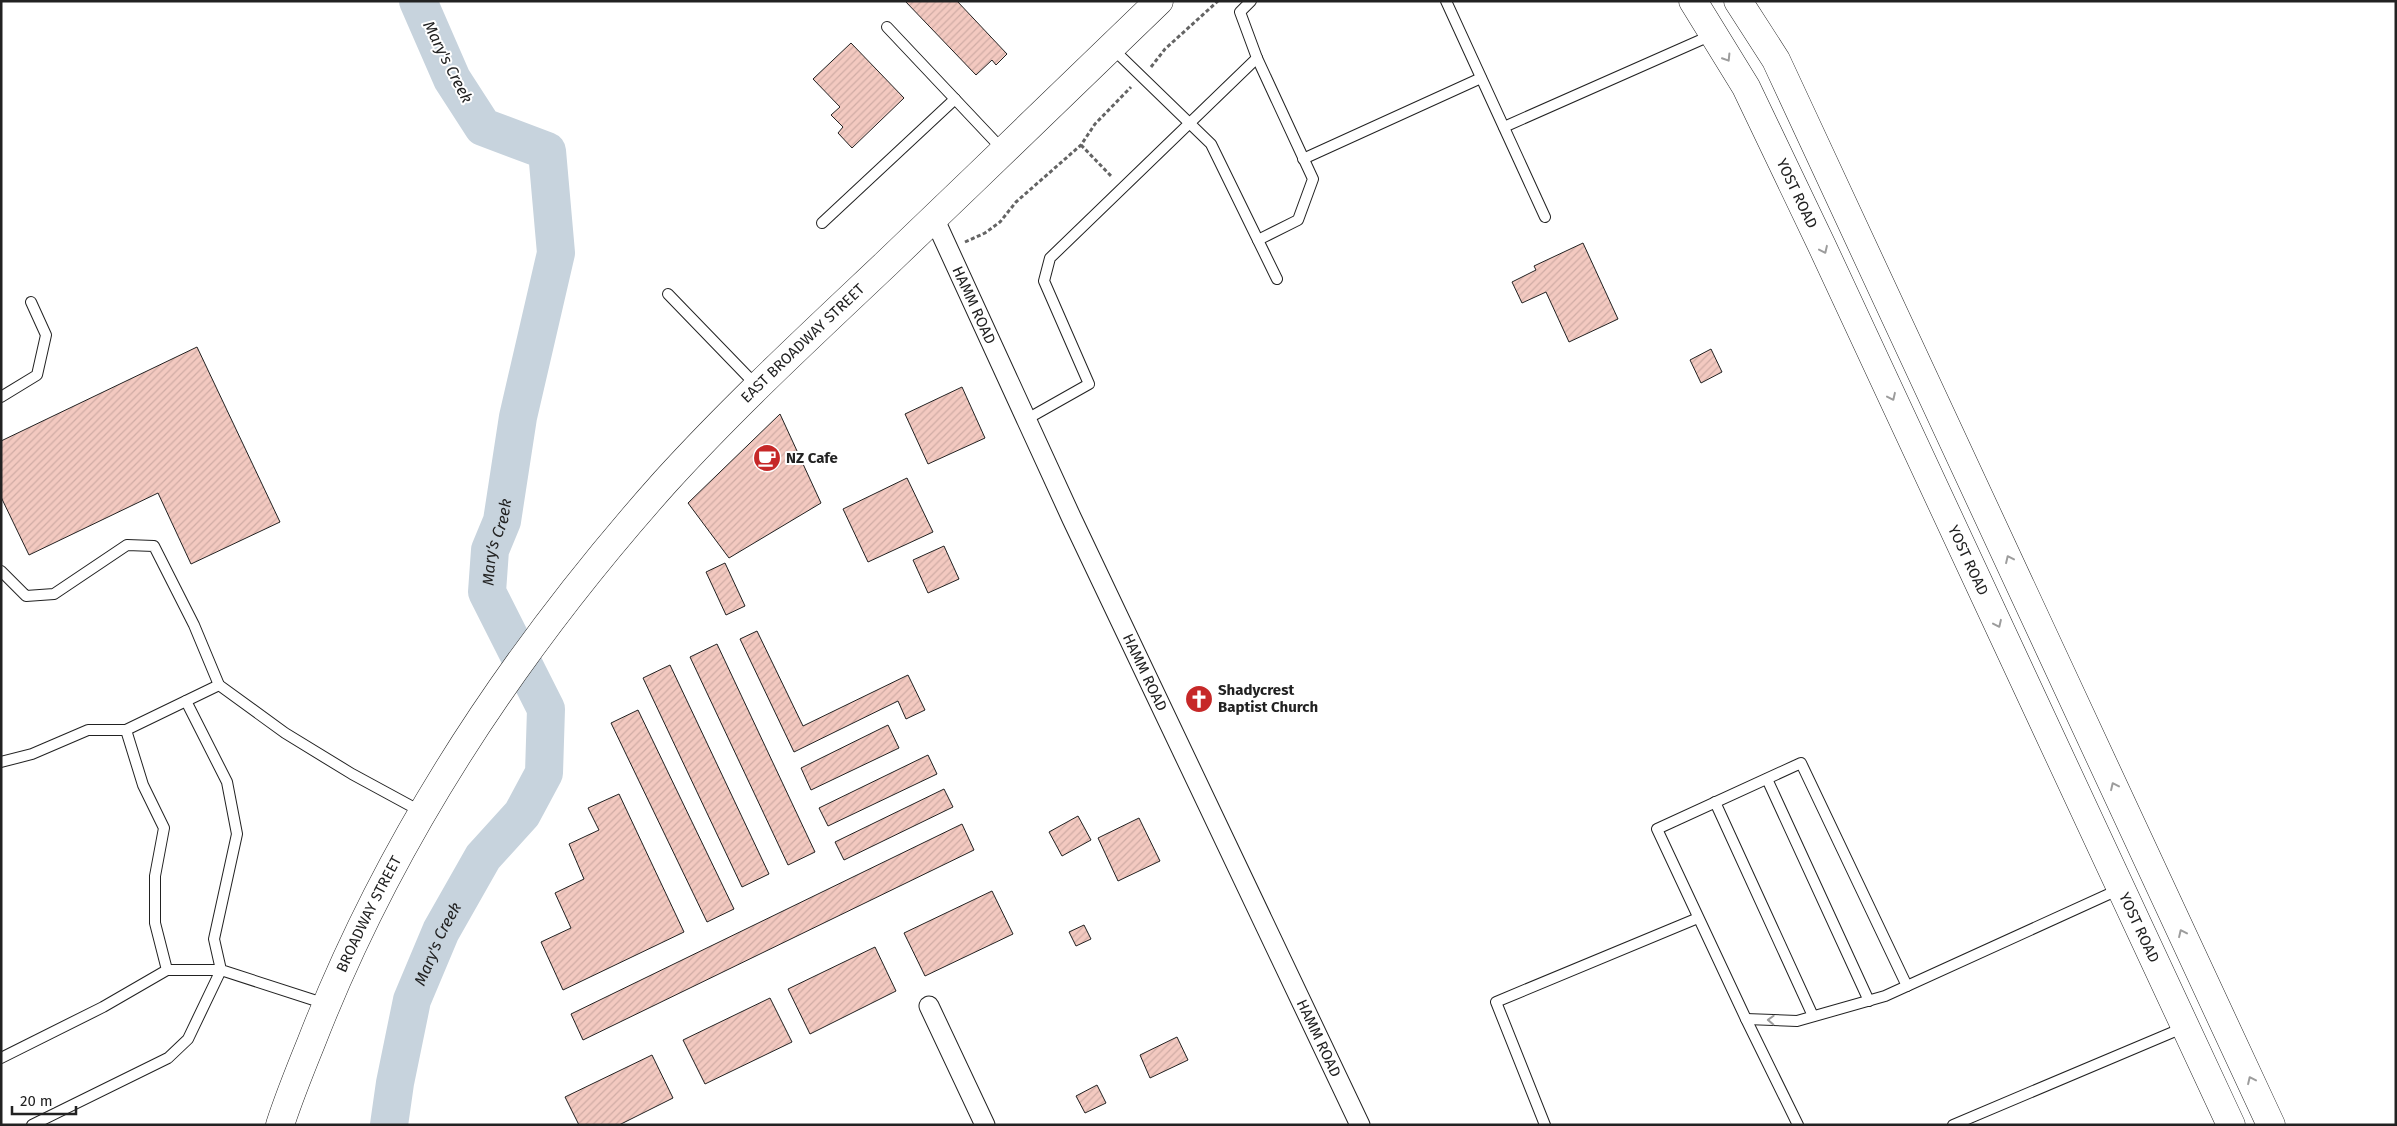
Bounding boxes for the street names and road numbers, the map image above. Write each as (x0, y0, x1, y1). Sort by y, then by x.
street label: YOST ROAD (1773, 156, 1821, 231)
street label: HAMM ROAD (948, 264, 1000, 347)
street label: EAST BROADWAY STREET (737, 280, 868, 407)
street label: YOST ROAD (1944, 522, 1992, 598)
street label: HAMM ROAD (1119, 631, 1171, 714)
street label: BROADWAY STREET (333, 853, 405, 975)
street label: YOST ROAD (2115, 890, 2163, 965)
street label: HAMM ROAD (1293, 997, 1345, 1080)

